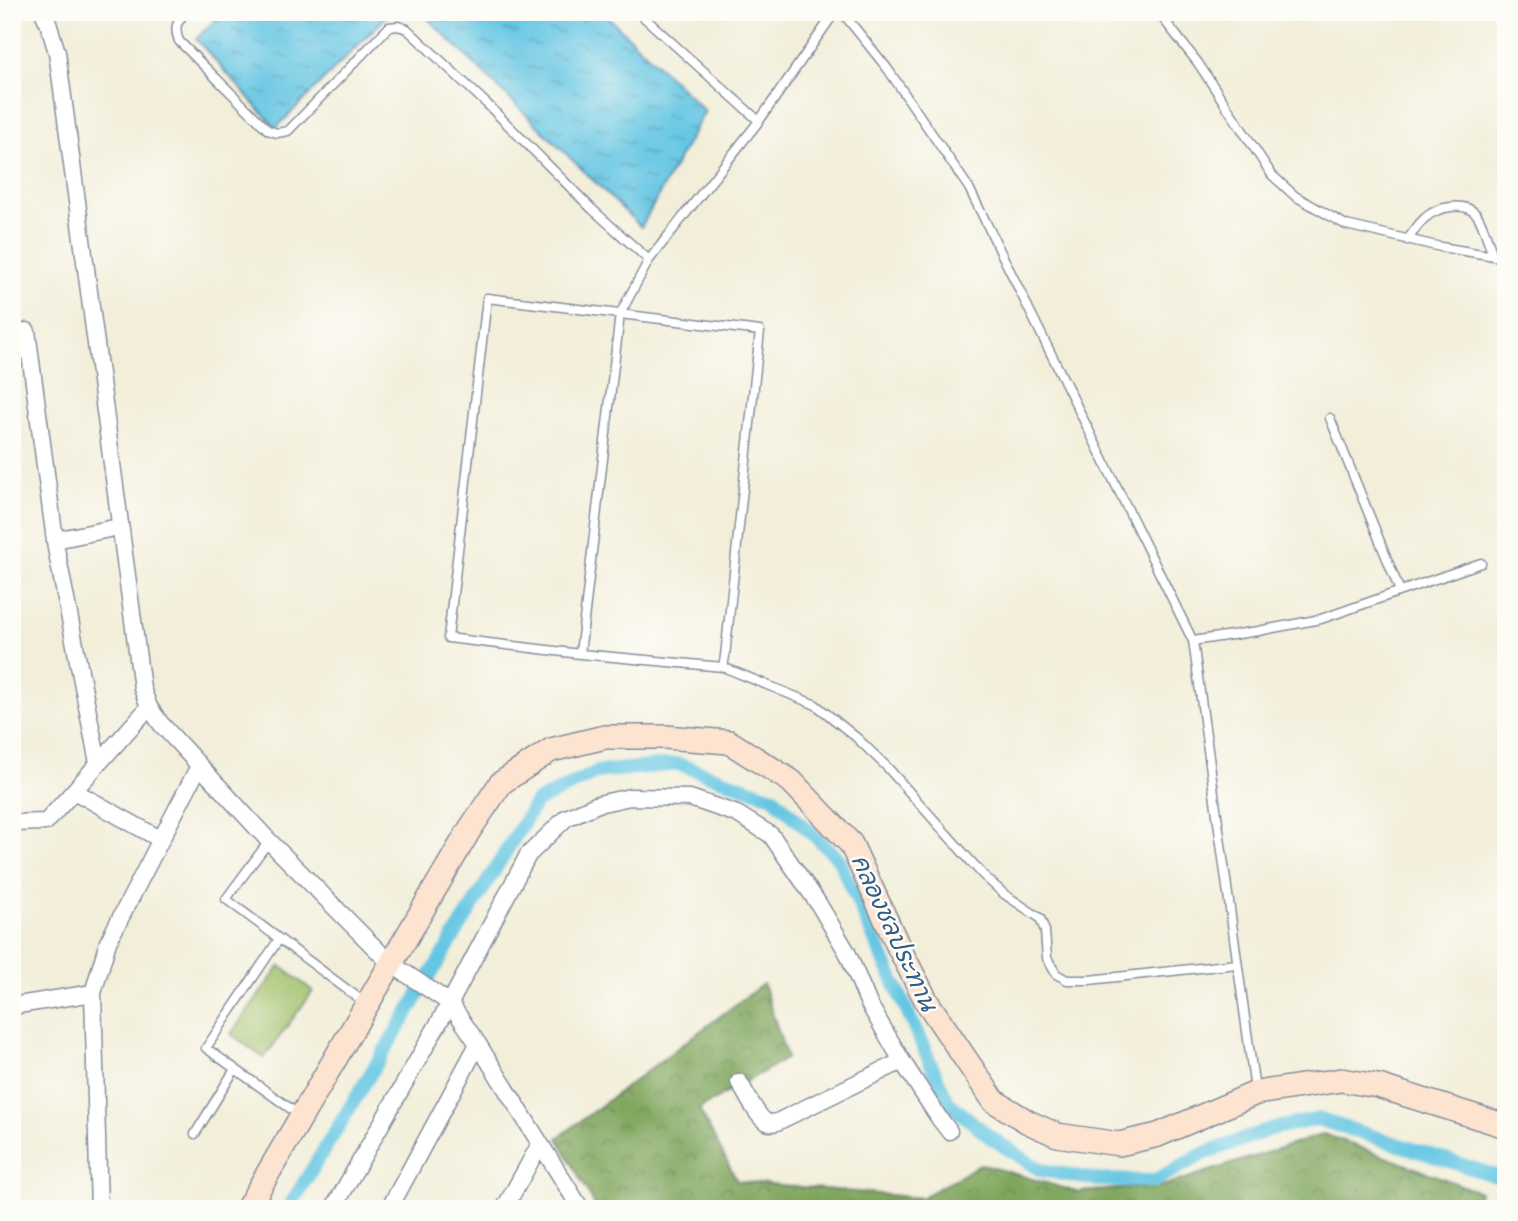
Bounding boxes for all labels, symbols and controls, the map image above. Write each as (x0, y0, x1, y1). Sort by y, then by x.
water label: คลองชลประทาน (845, 849, 946, 1017)

